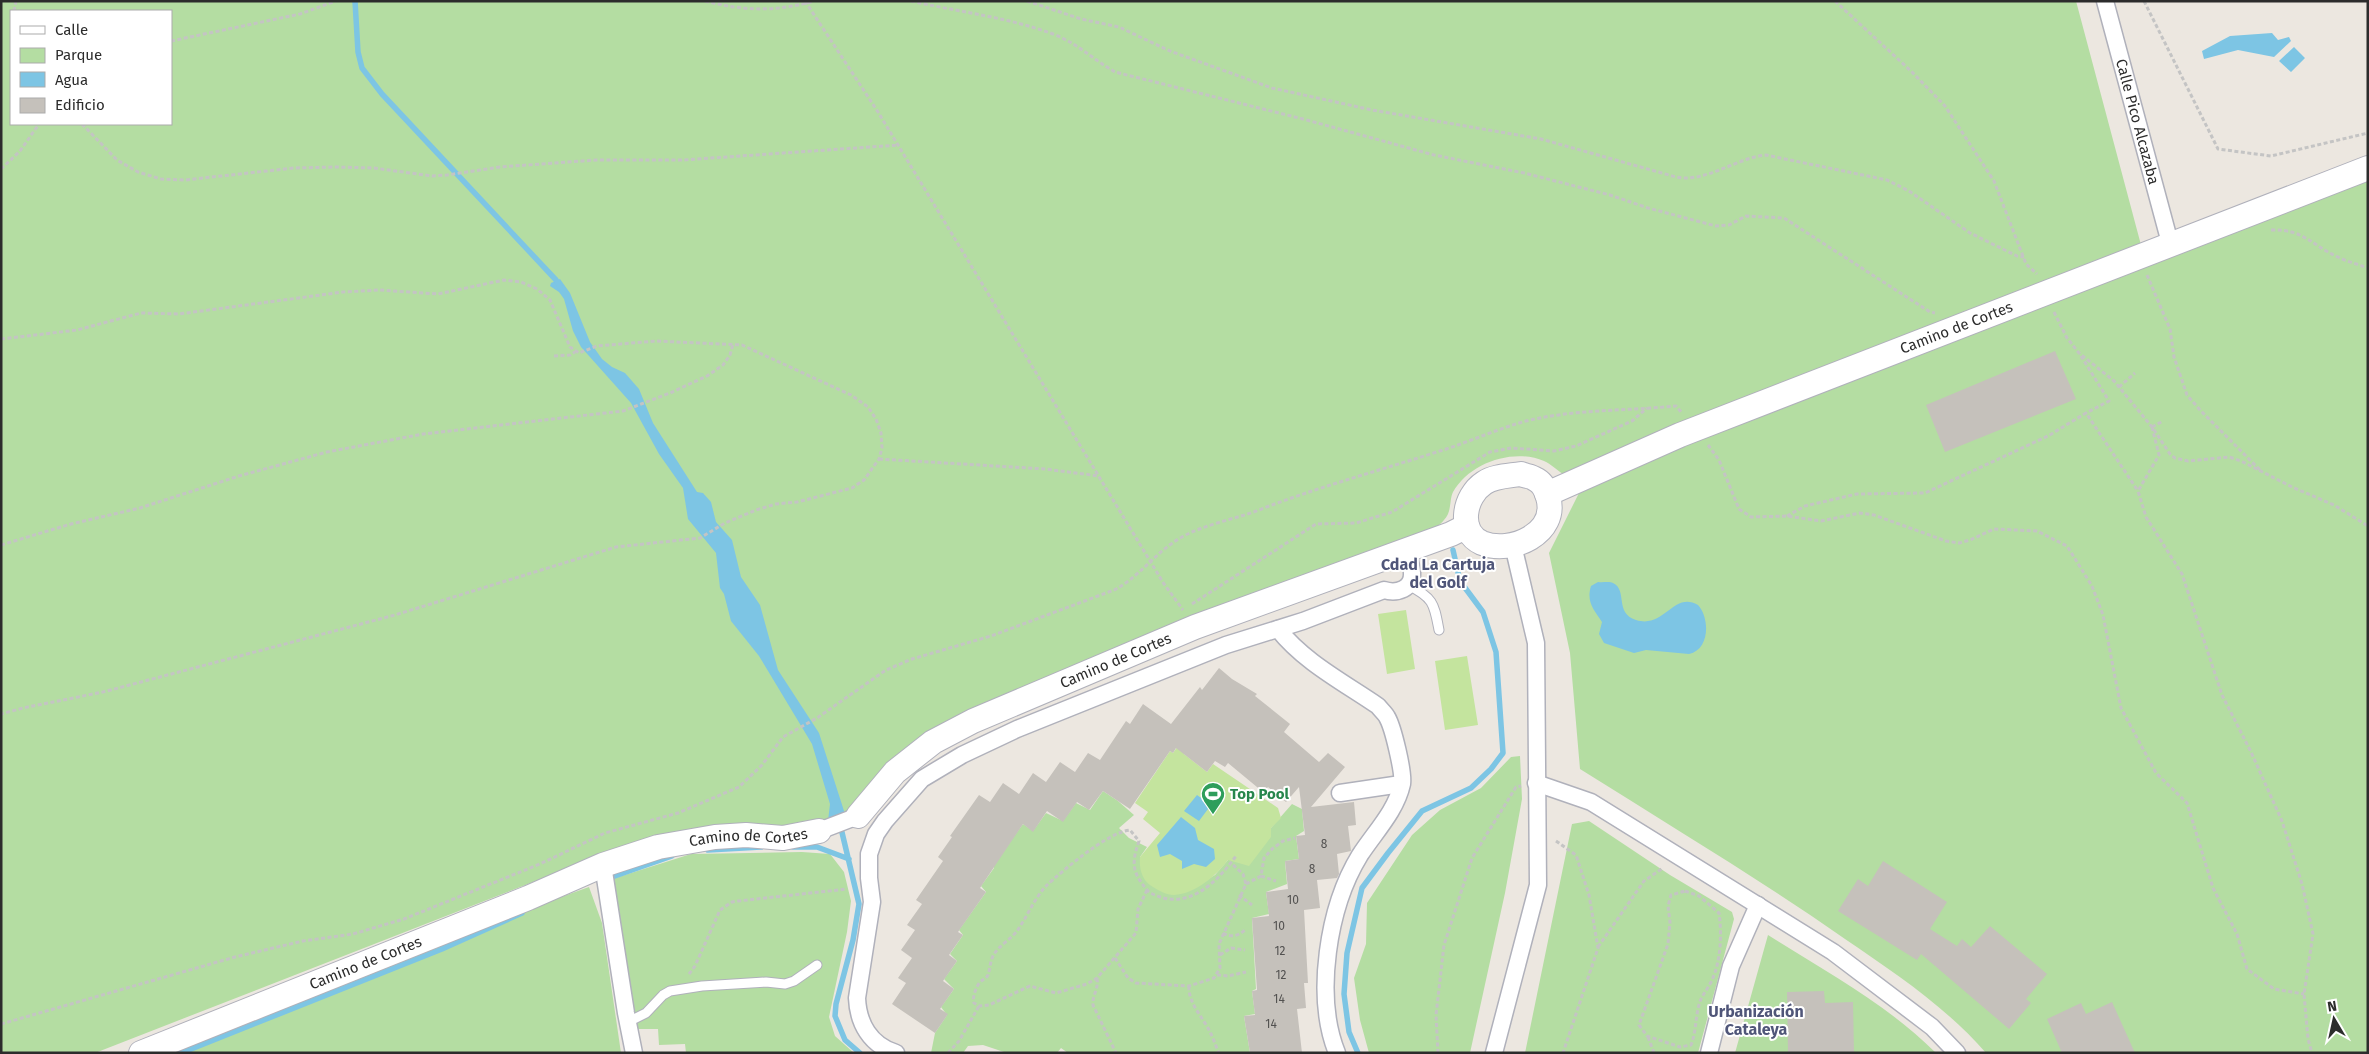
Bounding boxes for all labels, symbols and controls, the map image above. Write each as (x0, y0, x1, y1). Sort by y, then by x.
legend (10, 10, 172, 125)
text: Calle (55, 21, 88, 39)
text: Parque (55, 46, 102, 64)
street label: Calle Pico Alcazaba (2112, 57, 2163, 187)
text: Agua (55, 71, 88, 89)
text: Edificio (55, 96, 105, 114)
street label: Camino de Cortes (1898, 298, 2015, 358)
district label: Cdad La Cartuja del Golf (1381, 555, 1495, 592)
street label: Camino de Cortes (1057, 629, 1174, 692)
sports icon: Top Pool (1200, 781, 1226, 815)
place label: Top Pool (1230, 785, 1290, 803)
street label: Camino de Cortes (688, 824, 809, 850)
house number: 8 (1321, 837, 1328, 851)
house number: 8 (1309, 862, 1316, 876)
house number: 10 (1287, 893, 1299, 907)
house number: 10 (1273, 919, 1285, 933)
street label: Camino de Cortes (307, 932, 424, 994)
house number: 12 (1274, 944, 1286, 958)
house number: 12 (1275, 968, 1287, 982)
house number: 14 (1273, 992, 1285, 1006)
north arrow (2309, 994, 2359, 1044)
text: N (2326, 998, 2338, 1016)
district label: Urbanización Cataleya (1708, 1002, 1804, 1039)
house number: 14 (1265, 1017, 1277, 1031)

